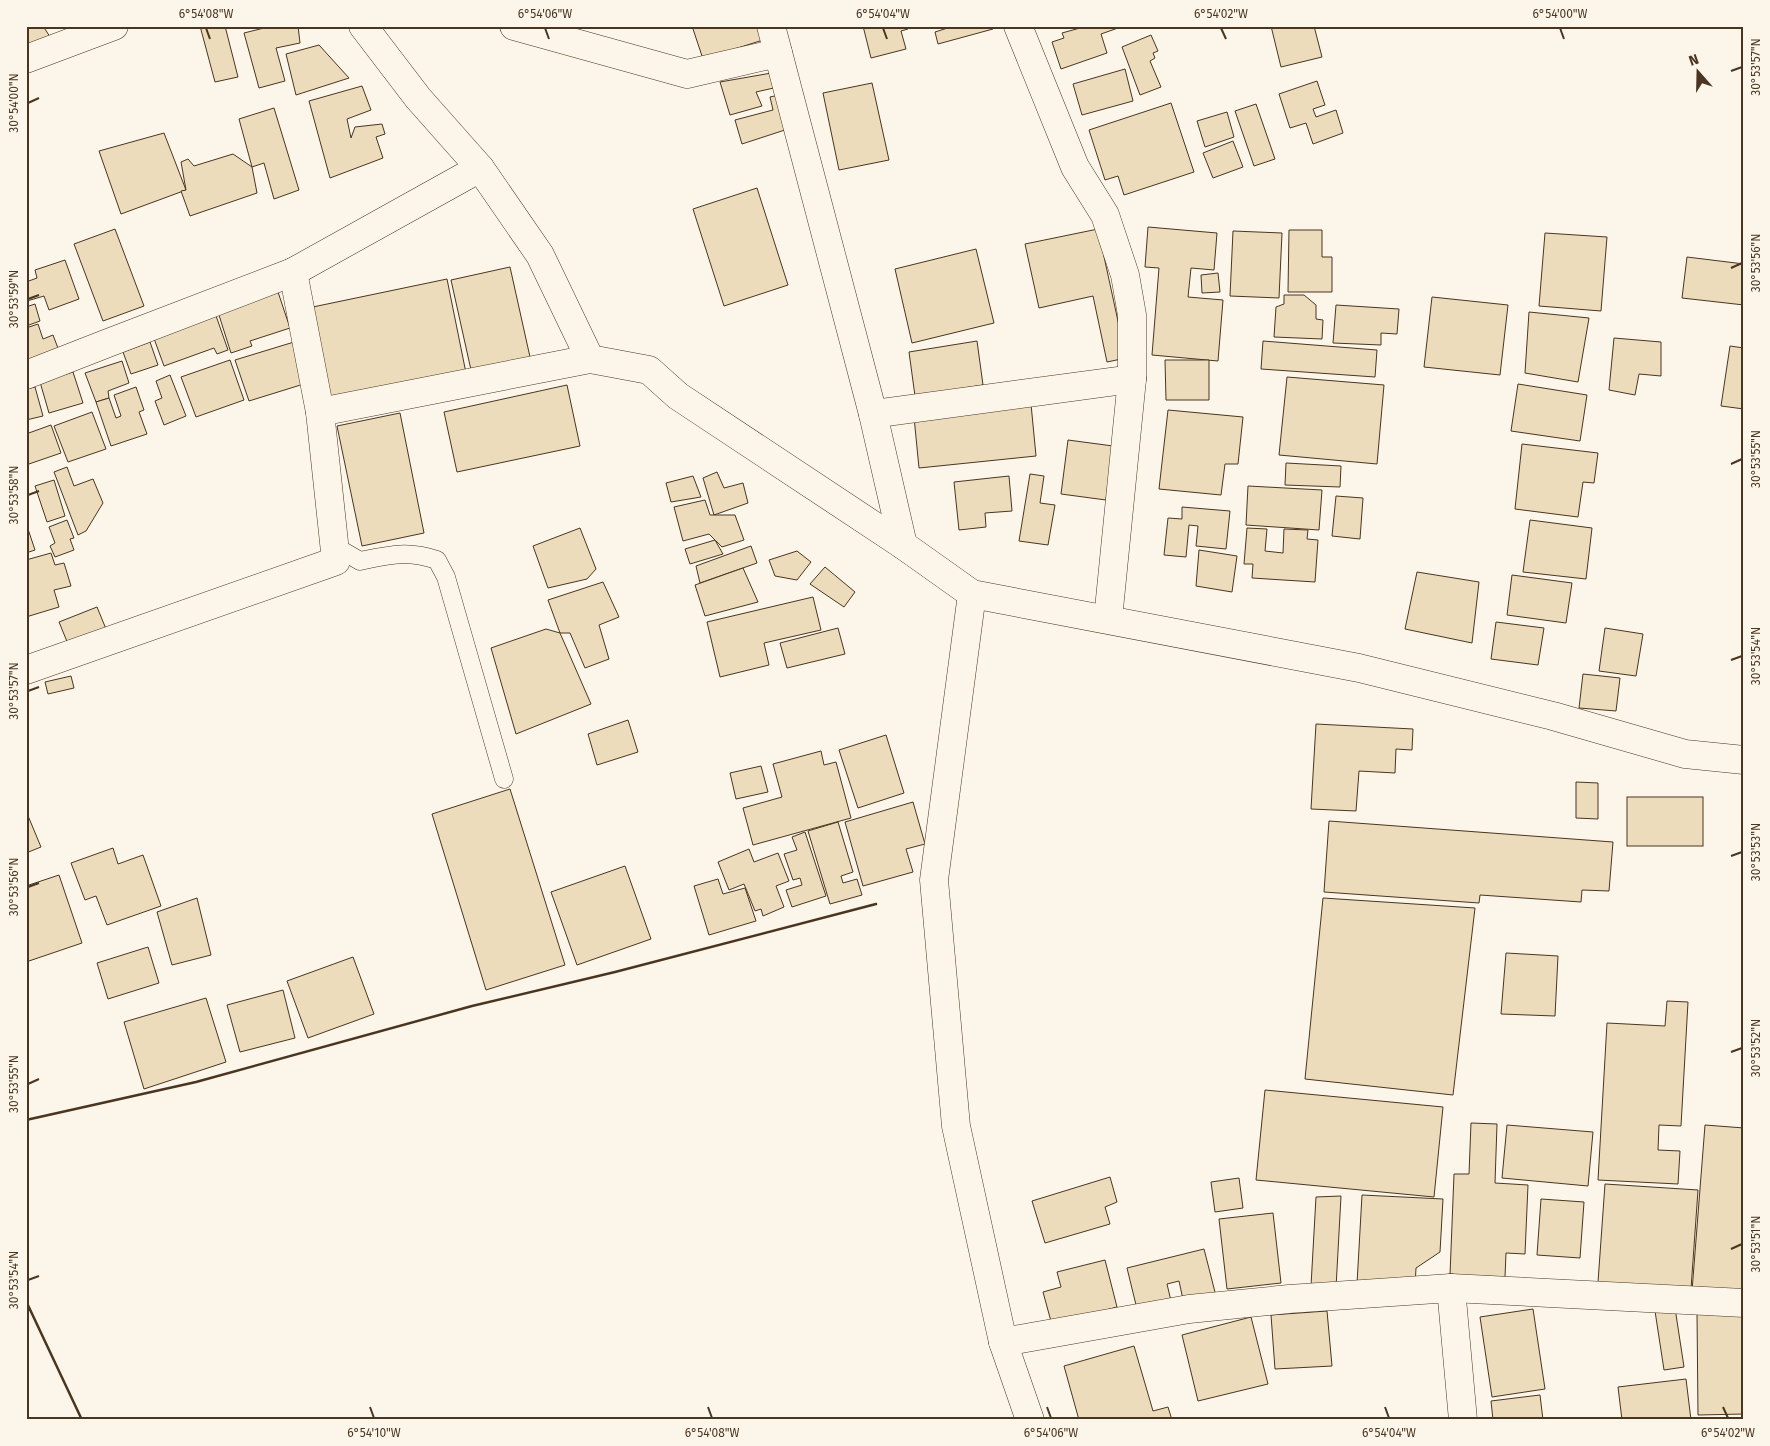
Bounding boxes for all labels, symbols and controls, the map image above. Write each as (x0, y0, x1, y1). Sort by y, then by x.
text: 6°54'08"W (179, 7, 233, 21)
text: 6°54'06"W (518, 7, 572, 21)
text: 6°54'04"W (856, 7, 910, 21)
text: 6°54'02"W (1194, 7, 1248, 21)
text: 6°54'00"W (1533, 7, 1587, 21)
text: 30°53'57"N (1749, 38, 1763, 96)
north arrow (1672, 48, 1722, 98)
text: N (1686, 51, 1701, 70)
text: 30°54'00"N (7, 73, 21, 133)
text: 30°53'56"N (1749, 234, 1763, 292)
text: 30°53'59"N (7, 270, 21, 328)
text: 30°53'55"N (1749, 430, 1763, 488)
text: 30°53'58"N (7, 466, 21, 524)
text: 30°53'54"N (1749, 627, 1763, 685)
text: 30°53'57"N (7, 662, 21, 720)
text: 30°53'53"N (1749, 823, 1763, 881)
text: 30°53'56"N (7, 858, 21, 916)
text: 30°53'52"N (1749, 1019, 1763, 1077)
text: 30°53'55"N (7, 1055, 21, 1113)
text: 30°53'51"N (1749, 1215, 1763, 1273)
text: 30°53'54"N (7, 1251, 21, 1309)
text: 6°54'10"W (347, 1426, 401, 1440)
text: 6°54'08"W (685, 1426, 739, 1440)
text: 6°54'06"W (1024, 1426, 1078, 1440)
text: 6°54'04"W (1362, 1426, 1416, 1440)
text: 6°54'02"W (1701, 1426, 1755, 1440)

